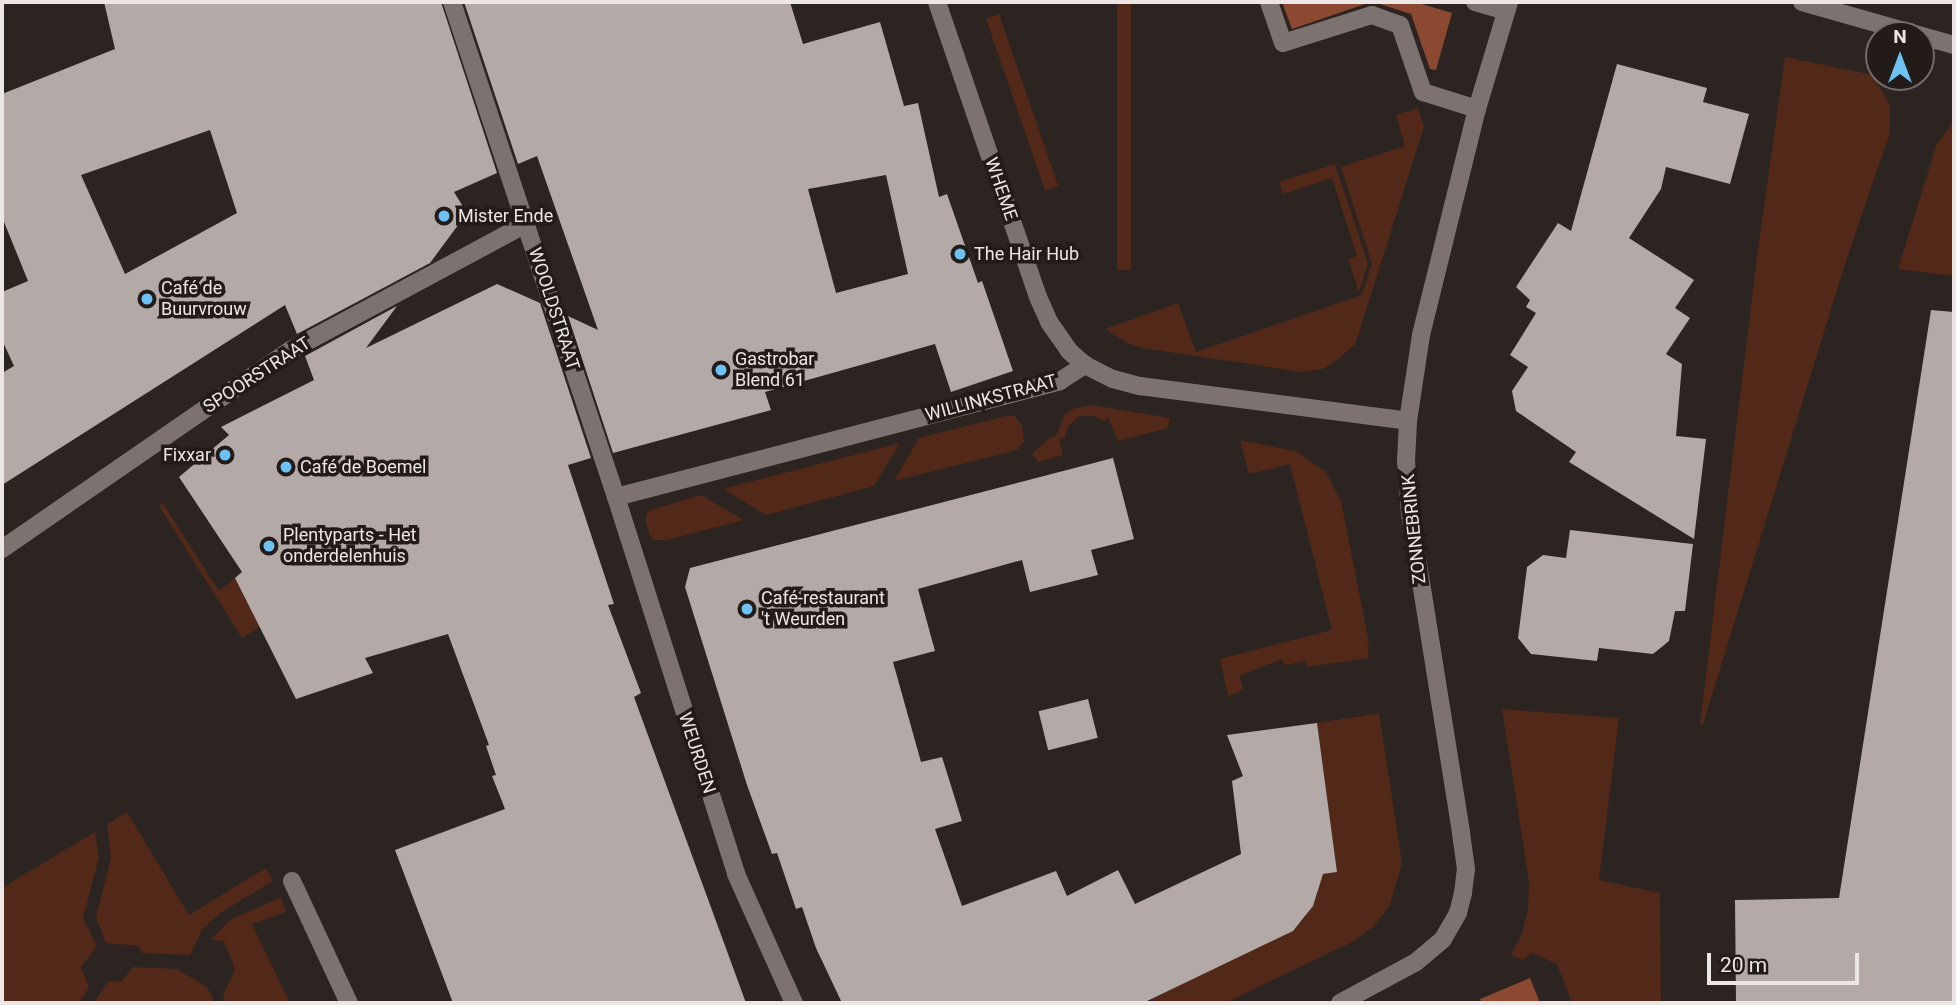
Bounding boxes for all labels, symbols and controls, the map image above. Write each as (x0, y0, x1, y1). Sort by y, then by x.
north arrow (1865, 21, 1935, 91)
text: N (1893, 25, 1907, 48)
street label: WHEME (980, 155, 1022, 223)
place label: Mister Ende (458, 205, 553, 227)
marker: Mister Ende (436, 208, 452, 224)
place label: The Hair Hub (974, 243, 1079, 265)
street label: WOOLDSTRAAT (524, 245, 584, 373)
marker: The Hair Hub (952, 246, 968, 262)
place label: Café de Buurvrouw (161, 278, 247, 320)
marker: Café de Buurvrouw (139, 291, 155, 307)
street label: SPOORSTRAAT (199, 332, 315, 418)
place label: Gastrobar Blend 61 (735, 349, 814, 392)
marker: Gastrobar Blend 61 (713, 362, 729, 378)
street label: WILLINKSTRAAT (923, 370, 1059, 426)
place label: Fixxar (163, 444, 211, 466)
marker: Fixxar (217, 447, 233, 463)
place label: Café de Boemel (300, 456, 426, 478)
marker: Café de Boemel (278, 459, 294, 475)
street label: ZONNEBRINK (1398, 473, 1430, 585)
place label: Plentyparts - Het onderdelenhuis (283, 525, 416, 568)
marker: Plentyparts - Het onderdelenhuis (261, 538, 277, 554)
place label: Café-restaurant 't Weurden (761, 588, 885, 630)
marker: Café-restaurant 't Weurden (739, 601, 755, 617)
street label: WEURDEN (674, 710, 720, 796)
scale bar (1711, 939, 1863, 983)
text: 20 m (1720, 953, 1767, 977)

